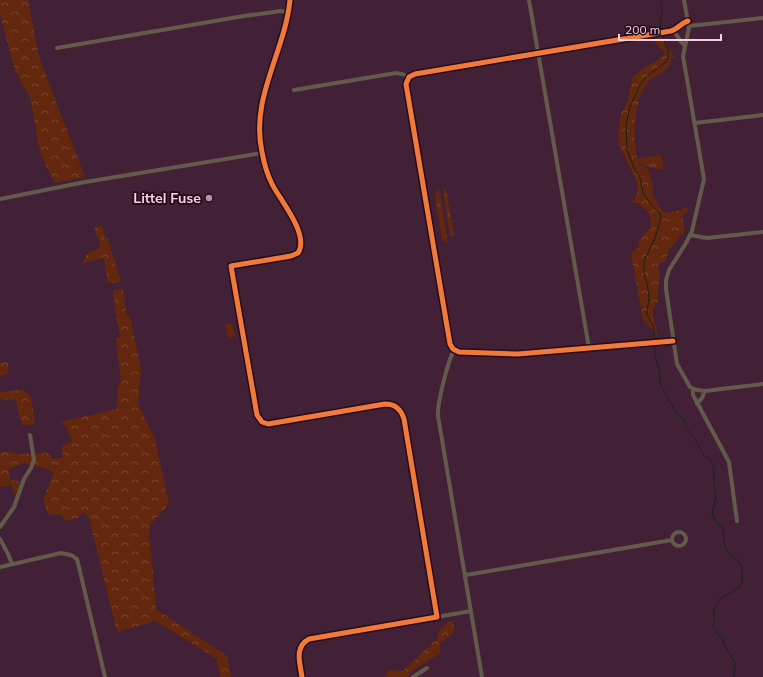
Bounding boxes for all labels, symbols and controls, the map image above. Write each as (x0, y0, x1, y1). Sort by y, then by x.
scale bar (619, 16, 721, 42)
text: 200 m (625, 22, 660, 37)
place label: Littel Fuse (133, 189, 201, 207)
marker: Littel Fuse (204, 193, 214, 203)

